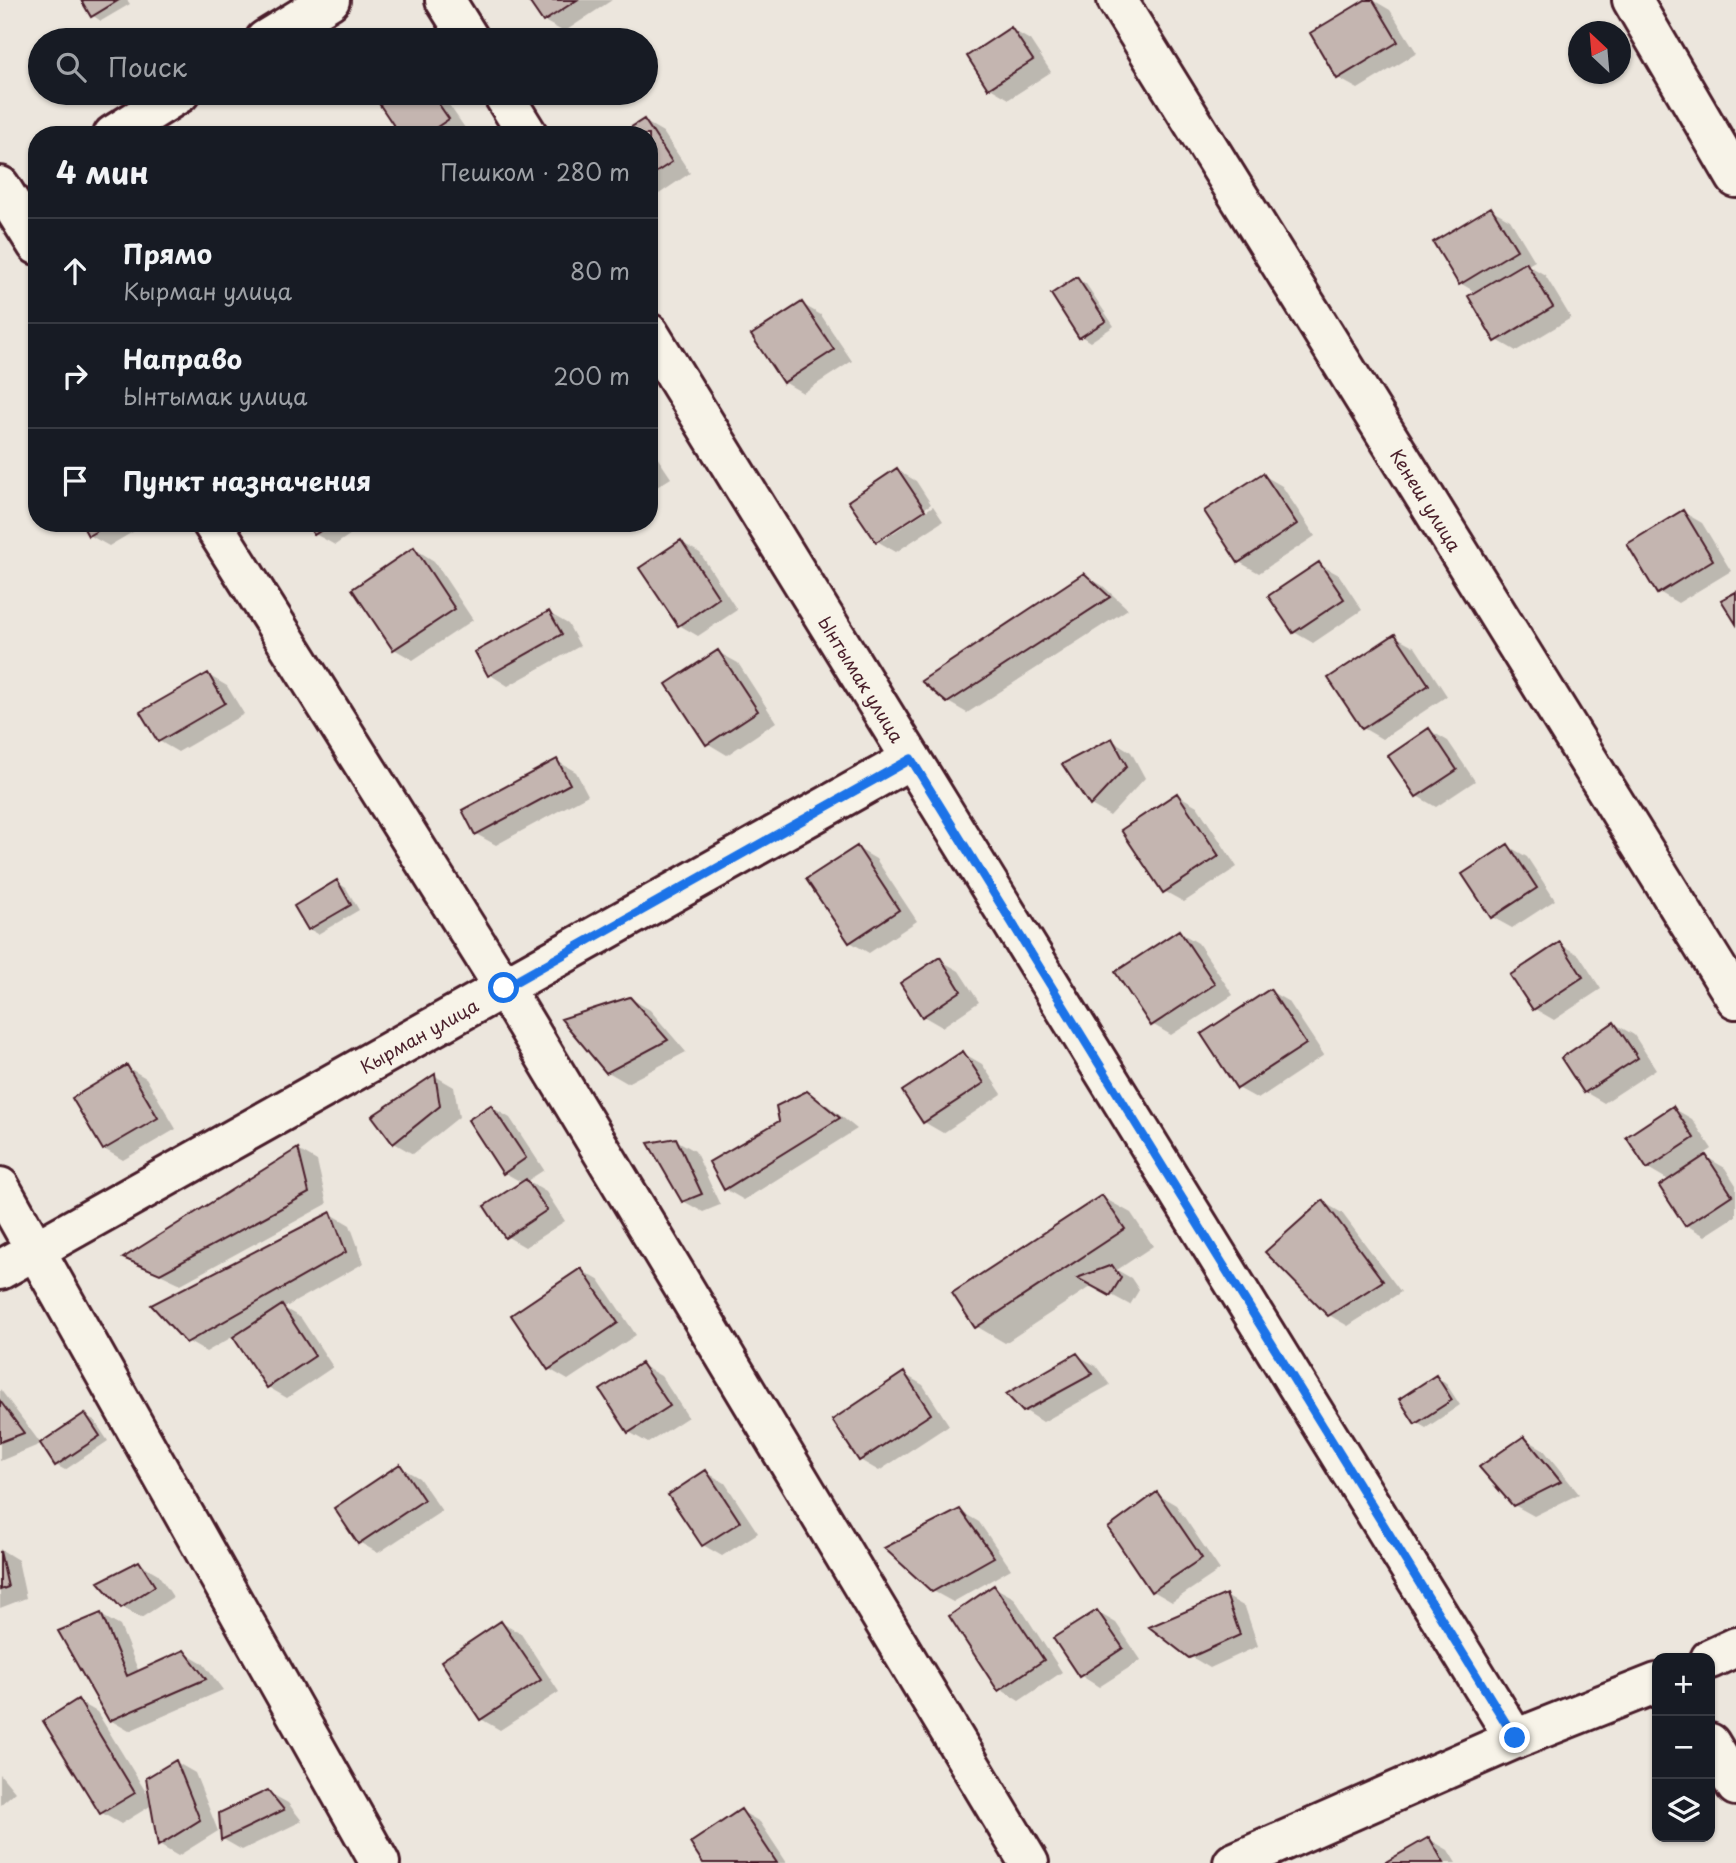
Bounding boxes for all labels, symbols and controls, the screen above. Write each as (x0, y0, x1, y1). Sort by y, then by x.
north arrow (1568, 21, 1631, 84)
search box (28, 28, 658, 105)
text: Поиск (108, 47, 187, 86)
icon: search (52, 48, 90, 86)
text: 4 мин (56, 149, 149, 194)
text: Пешком · 280 m (440, 154, 630, 189)
text: Прямо (123, 234, 212, 273)
icon: ahead (56, 252, 94, 290)
text: 80 m (570, 253, 630, 288)
text: Кырман улица (123, 273, 292, 308)
text: Направо (123, 339, 242, 378)
icon: right (56, 357, 94, 395)
text: 200 m (553, 358, 630, 393)
text: Ынтымак улица (123, 378, 307, 413)
street label: Кенеш улица (1385, 443, 1469, 557)
text: Пункт назначения (123, 461, 371, 500)
icon: arrive (56, 462, 94, 500)
street label: Ынтымак улица (813, 610, 912, 748)
route start (488, 972, 519, 1003)
street label: Кырман улица (354, 991, 484, 1079)
map controls (1652, 1653, 1715, 1842)
button: + (1652, 1653, 1715, 1716)
button: − (1652, 1716, 1715, 1779)
route end (1499, 1722, 1530, 1753)
button: layers (1652, 1779, 1715, 1842)

